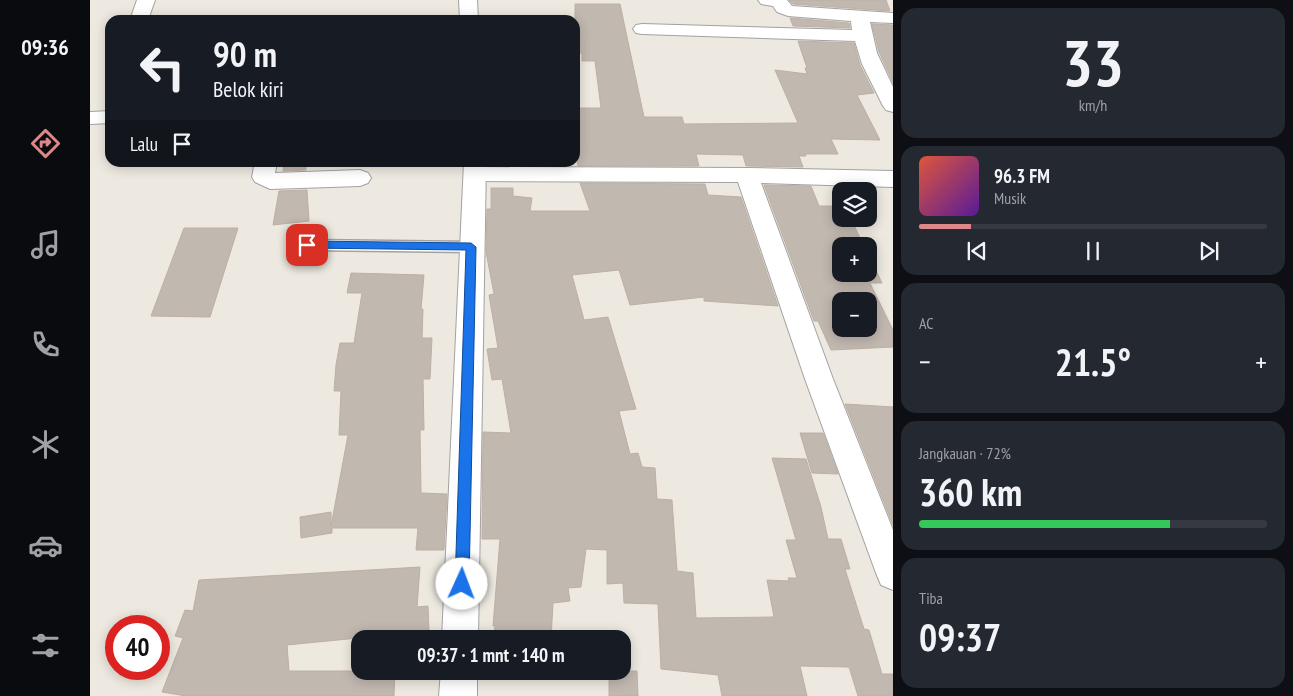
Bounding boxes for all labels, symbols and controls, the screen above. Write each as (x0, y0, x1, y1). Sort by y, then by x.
text: 33 (1062, 20, 1124, 104)
text: 90 m (213, 31, 277, 77)
text: 09:36 (21, 33, 69, 61)
icon: left (130, 35, 195, 100)
text: Belok kiri (213, 75, 284, 103)
text: km/h (1079, 95, 1107, 115)
icon: directions (28, 126, 63, 161)
icon: arrive (168, 130, 196, 158)
text: Lalu (130, 132, 158, 156)
text: 96.3 FM (994, 164, 1050, 188)
map controls (832, 182, 877, 337)
button: layers (832, 182, 877, 227)
text: Musik (994, 188, 1026, 208)
pin (286, 224, 328, 266)
icon: music (28, 227, 63, 262)
icon: arrive (293, 231, 321, 259)
button: + (832, 237, 877, 282)
icon: previous (963, 237, 991, 265)
icon: pause (1079, 237, 1107, 265)
icon: next (1195, 237, 1223, 265)
button: − (832, 292, 877, 337)
text: AC (919, 313, 934, 333)
icon: phone (28, 327, 63, 362)
text: 21.5° (1055, 337, 1131, 386)
text: − (919, 343, 931, 380)
text: + (1255, 343, 1267, 380)
icon: climate (28, 427, 63, 462)
text: Jangkauan · 72% (919, 443, 1011, 463)
text: 360 km (919, 467, 1022, 516)
icon: car (28, 528, 63, 563)
position arrow (435, 557, 487, 609)
text: Tiba (919, 588, 943, 608)
text: 09:37 (919, 612, 1001, 661)
speed limit sign: 40 (105, 615, 170, 680)
icon: filters (28, 628, 63, 663)
text: 09:37 · 1 mnt · 140 m (417, 643, 565, 667)

